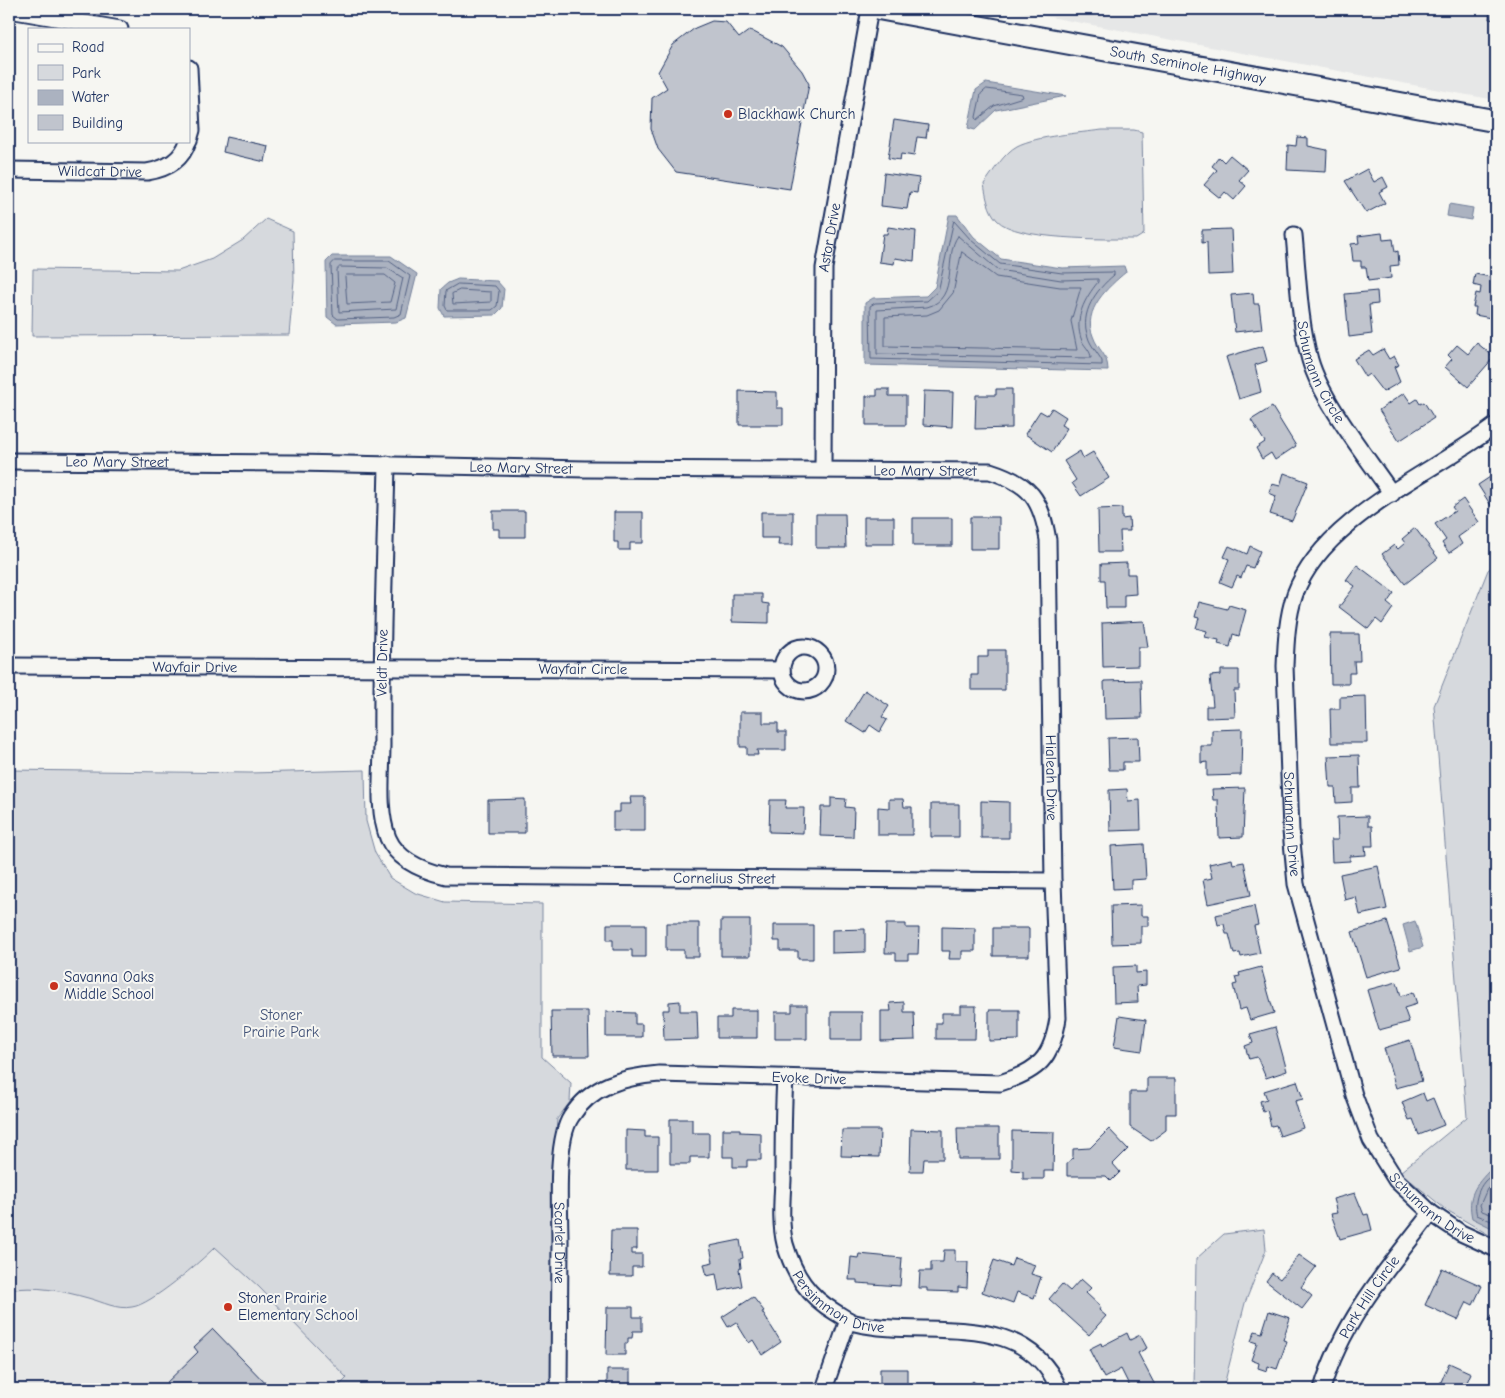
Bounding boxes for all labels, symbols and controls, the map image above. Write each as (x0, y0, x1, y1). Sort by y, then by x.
legend (28, 28, 190, 142)
text: Road (72, 38, 104, 56)
street label: South Seminole Highway (1108, 42, 1268, 88)
text: Park (72, 64, 101, 82)
text: Water (72, 88, 109, 106)
place label: Blackhawk Church (738, 105, 856, 123)
marker: Blackhawk Church (722, 108, 734, 120)
text: Building (72, 114, 123, 132)
street label: Wildcat Drive (58, 162, 143, 181)
street label: Astor Drive (814, 201, 844, 274)
street label: Schumann Circle (1293, 320, 1349, 427)
street label: Leo Mary Street (65, 452, 169, 471)
street label: Leo Mary Street (469, 458, 573, 478)
street label: Leo Mary Street (873, 461, 977, 480)
street label: Veldt Drive (372, 629, 392, 697)
street label: Wayfair Drive (153, 658, 238, 676)
street label: Wayfair Circle (539, 660, 628, 678)
street label: Hialeah Drive (1042, 735, 1061, 821)
street label: Schumann Drive (1280, 771, 1304, 878)
street label: Cornelius Street (673, 869, 776, 888)
place label: Savanna Oaks Middle School (64, 968, 154, 1003)
marker: Savanna Oaks Middle School (48, 980, 60, 992)
park label: Stoner Prairie Park (243, 1006, 320, 1041)
street label: Evoke Drive (771, 1068, 847, 1088)
street label: Schumann Drive (1385, 1169, 1478, 1247)
street label: Scarlet Drive (550, 1202, 569, 1284)
street label: Park Hill Circle (1335, 1252, 1404, 1341)
street label: Persimmon Drive (788, 1267, 886, 1337)
place label: Stoner Prairie Elementary School (238, 1289, 358, 1324)
marker: Stoner Prairie Elementary School (222, 1301, 234, 1313)

